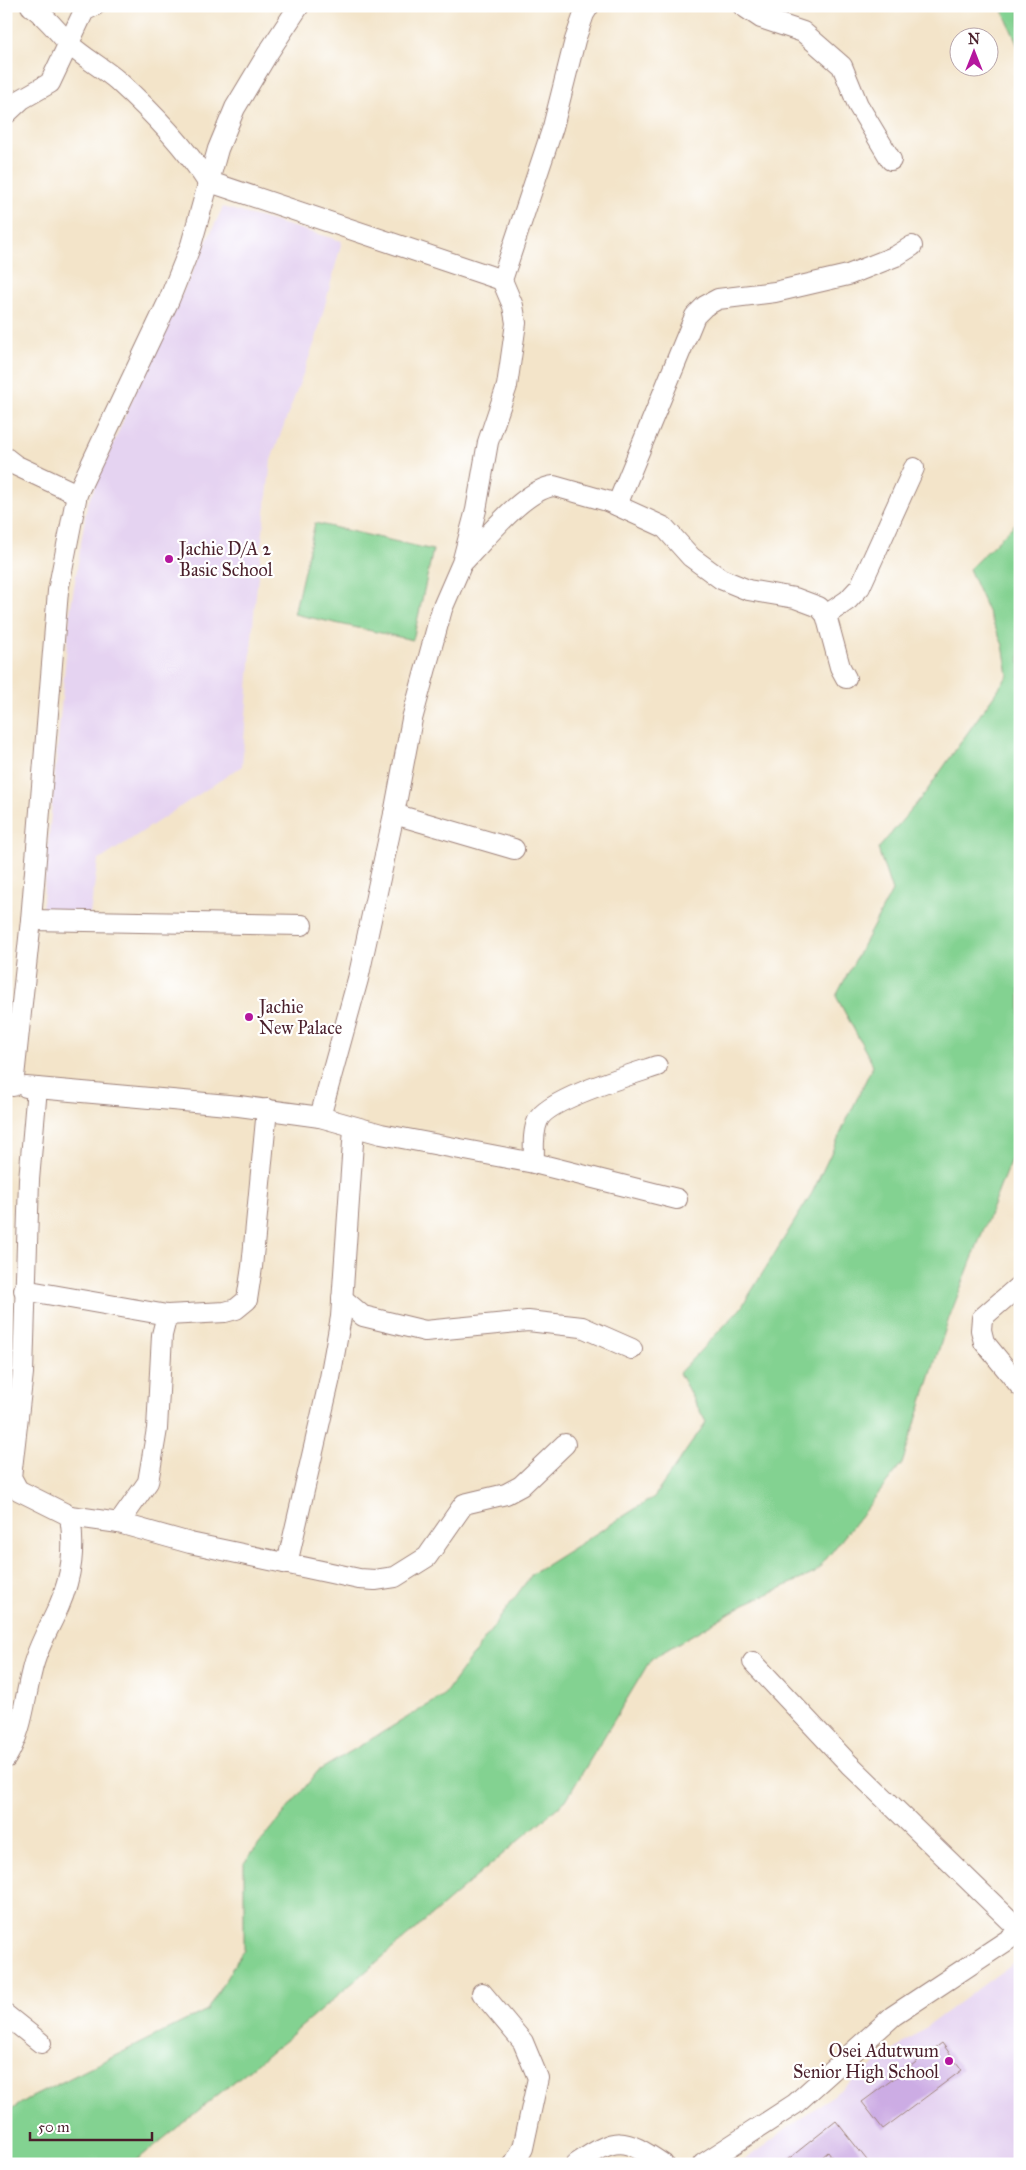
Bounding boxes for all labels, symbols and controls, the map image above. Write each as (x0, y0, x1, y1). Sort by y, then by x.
north arrow (948, 28, 998, 78)
text: N (968, 31, 980, 48)
place label: Jachie D/A 2 Basic School (177, 538, 273, 581)
marker: Jachie D/A 2 Basic School (163, 553, 175, 565)
place label: Jachie New Palace (257, 996, 342, 1039)
marker: Jachie New Palace (243, 1011, 255, 1023)
place label: Osei Adutwum Senior High School (793, 2040, 939, 2084)
marker: Osei Adutwum Senior High School (943, 2055, 955, 2067)
scale bar (30, 2110, 152, 2142)
text: 50 m (38, 2118, 70, 2136)

